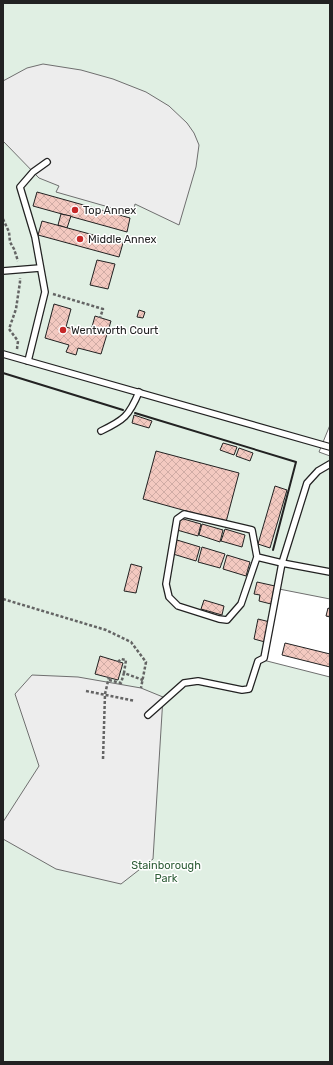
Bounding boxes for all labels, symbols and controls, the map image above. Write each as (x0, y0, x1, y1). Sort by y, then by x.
place label: Top Annex (83, 204, 136, 217)
marker: Top Annex (70, 205, 80, 215)
place label: Middle Annex (88, 233, 156, 246)
marker: Middle Annex (75, 234, 85, 244)
place label: Wentworth Court (71, 324, 159, 337)
marker: Wentworth Court (58, 325, 68, 335)
park label: Stainborough Park (131, 859, 201, 885)

